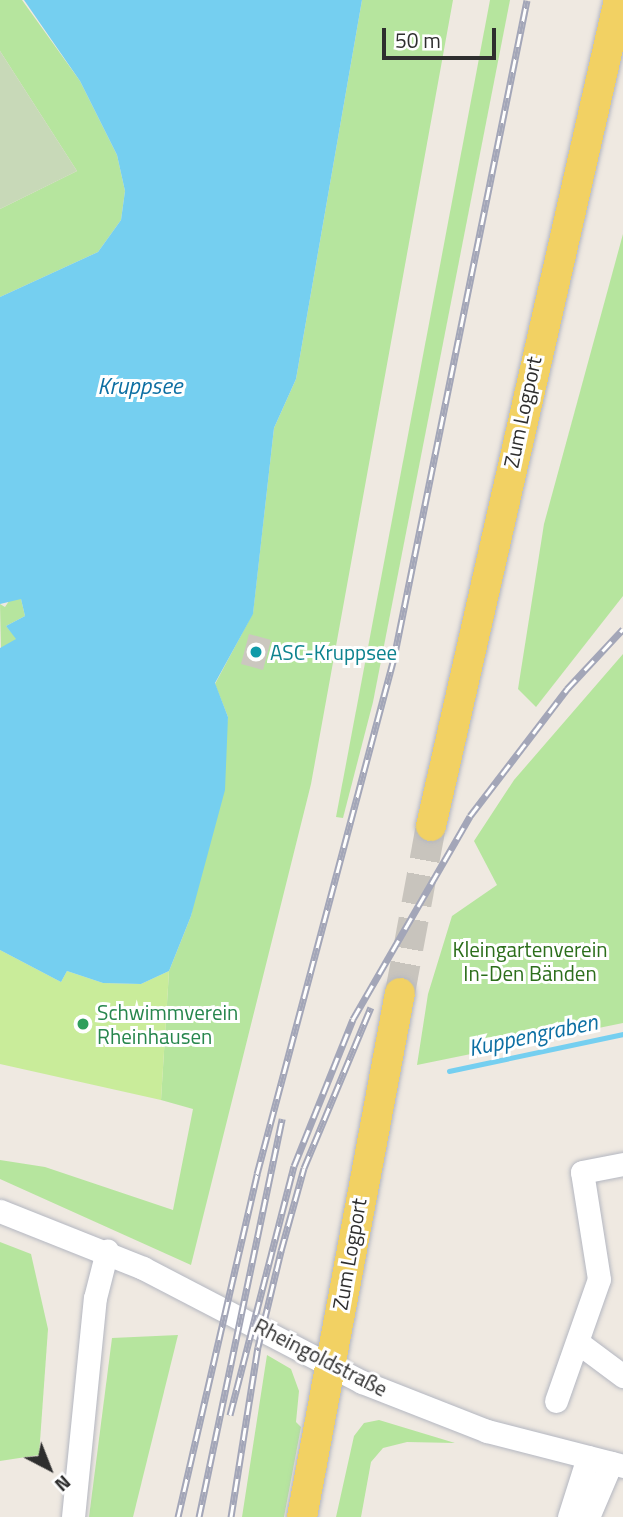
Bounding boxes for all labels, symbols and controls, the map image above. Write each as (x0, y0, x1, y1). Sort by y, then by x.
scale bar (385, 14, 499, 58)
text: 50 m (395, 24, 441, 56)
street label: Zum Logport (498, 354, 546, 470)
water label: Kruppsee (98, 372, 182, 400)
place label: ASC-Kruppsee (270, 639, 397, 665)
marker: ASC-Kruppsee (248, 644, 264, 660)
park label: Kleingartenverein In-Den Bänden (452, 936, 608, 986)
place label: Schwimmverein Rheinhausen (97, 999, 238, 1049)
water label: Kuppengraben (466, 1008, 600, 1062)
marker: Schwimmverein Rheinhausen (75, 1016, 91, 1032)
street label: Zum Logport (327, 1196, 371, 1312)
street label: Rheingoldstraße (250, 1313, 392, 1401)
north arrow (14, 1433, 84, 1503)
text: N (49, 1469, 78, 1499)

